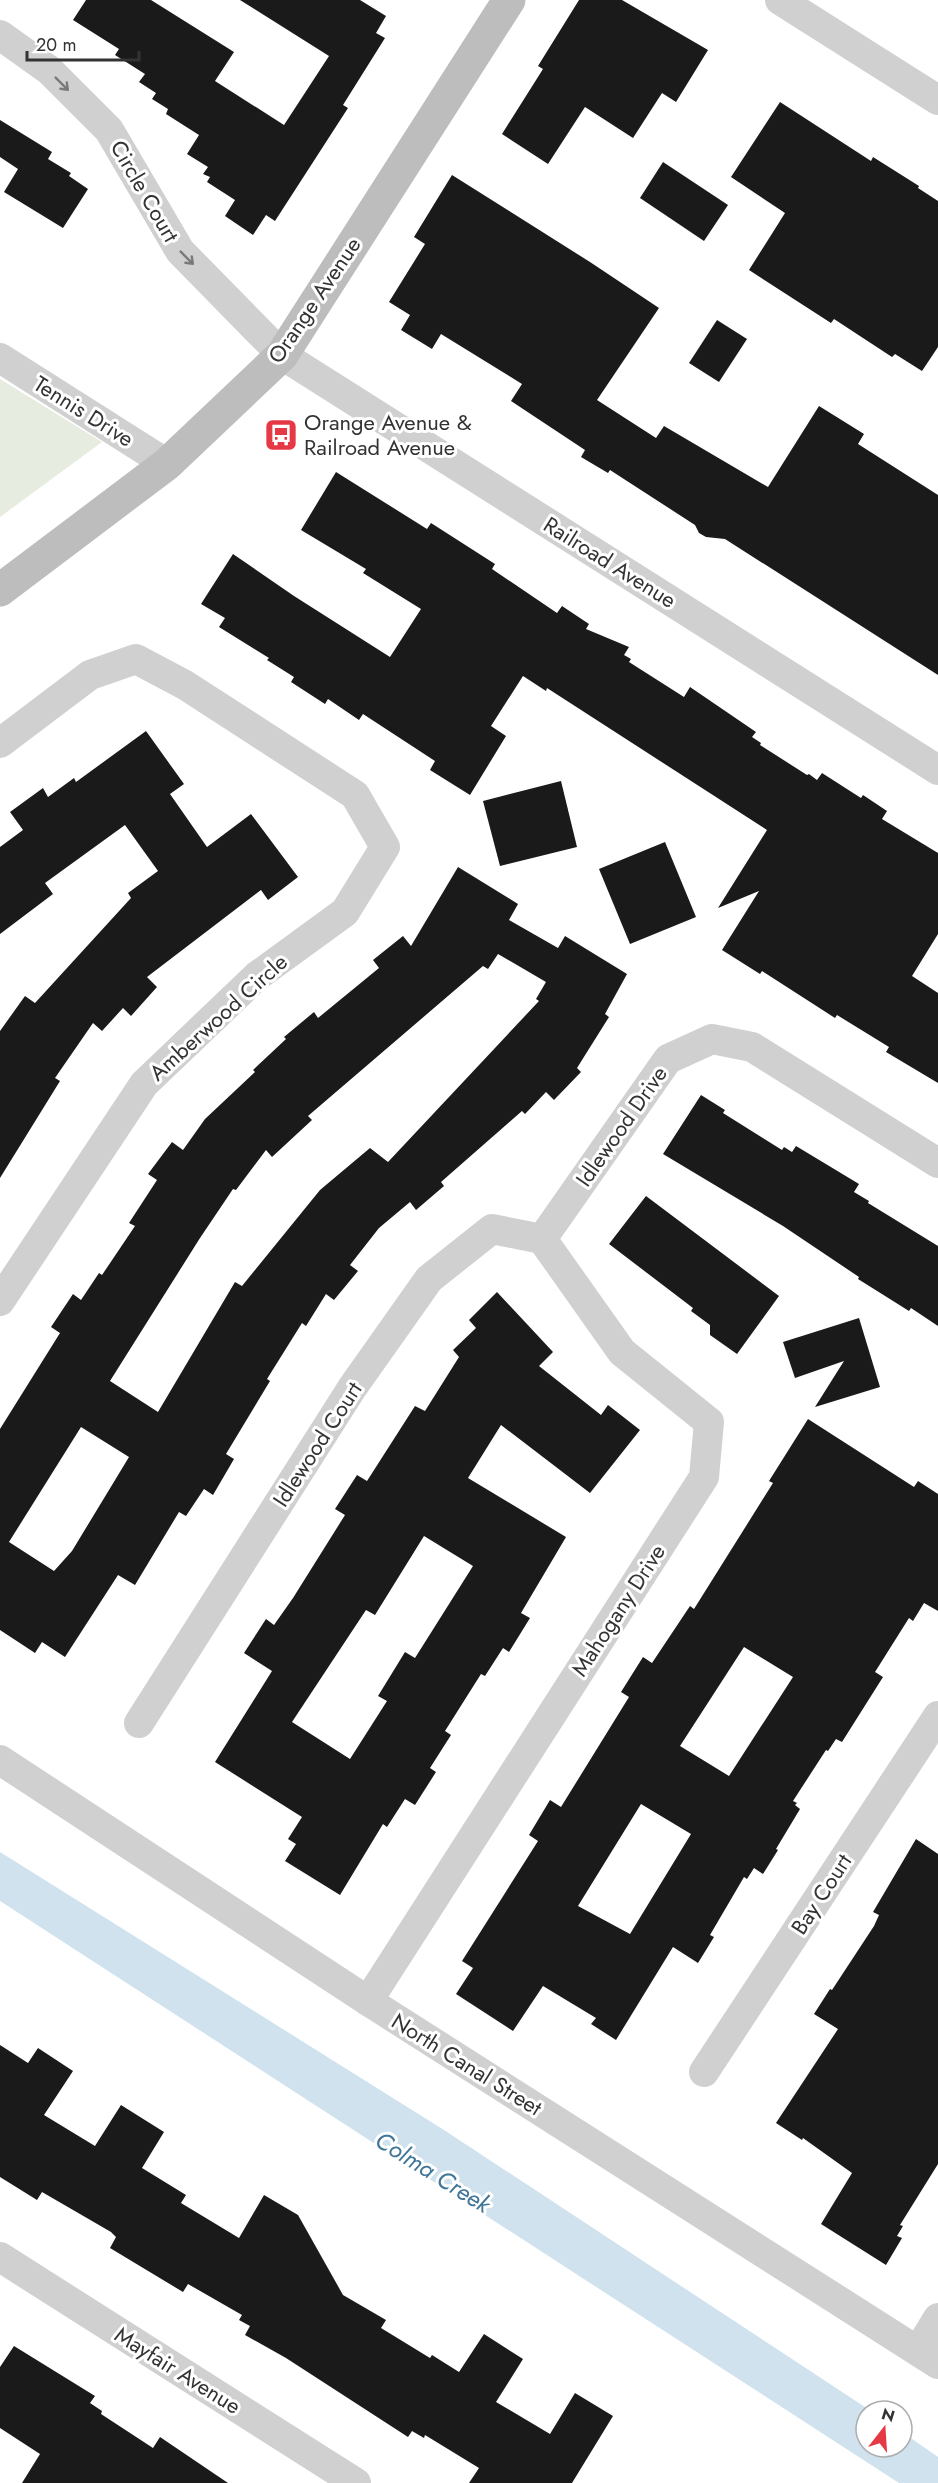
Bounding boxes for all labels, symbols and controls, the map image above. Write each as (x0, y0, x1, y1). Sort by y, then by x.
scale bar (27, 24, 140, 62)
text: 20 m (36, 32, 76, 58)
one-way arrow (55, 76, 70, 91)
street label: Circle Court (103, 134, 187, 249)
street label: Orange Avenue (260, 231, 368, 369)
one-way arrow (179, 250, 194, 265)
street label: Tennis Drive (28, 368, 140, 454)
place label: Orange Avenue & Railroad Avenue (304, 406, 472, 463)
bus stop icon: Orange Avenue & Railroad Avenue (263, 417, 299, 453)
street label: Railroad Avenue (537, 508, 683, 616)
street label: Amberwood Circle (142, 946, 294, 1088)
street label: Idlewood Drive (568, 1059, 674, 1193)
street label: Idlewood Court (265, 1375, 370, 1513)
street label: Mahogany Drive (563, 1538, 673, 1682)
street label: Bay Court (783, 1847, 859, 1941)
street label: North Canal Street (386, 2005, 549, 2124)
water label: Colma Creek (368, 2123, 499, 2222)
street label: Mayfair Avenue (109, 2318, 247, 2422)
north arrow (854, 2399, 914, 2459)
text: N (879, 2402, 898, 2428)

